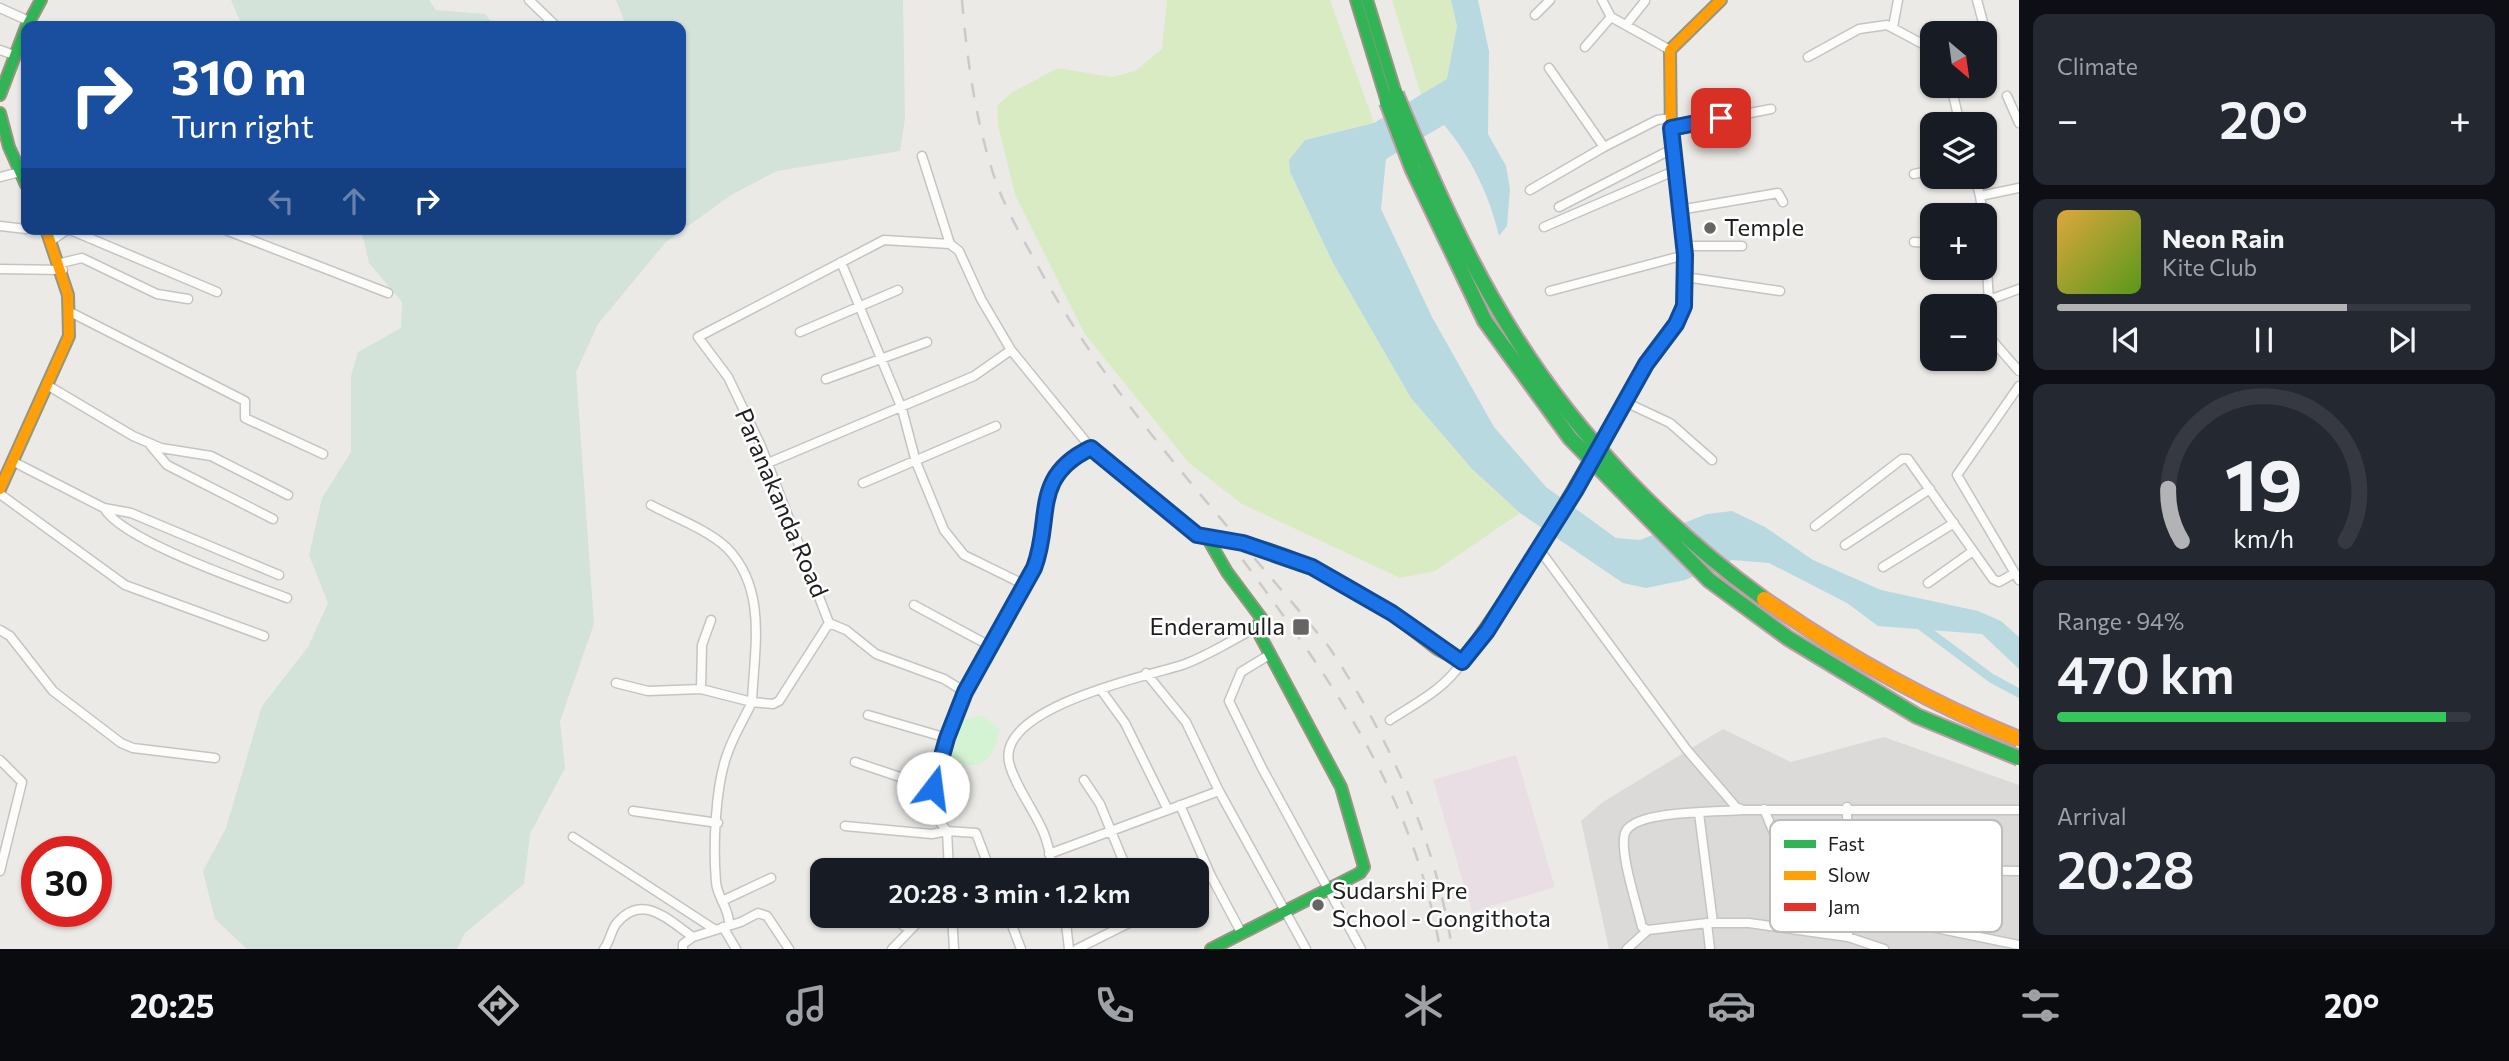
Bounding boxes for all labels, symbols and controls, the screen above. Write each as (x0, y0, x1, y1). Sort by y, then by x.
north arrow (1920, 21, 1997, 98)
map controls (1920, 21, 1997, 371)
text: 310 m (171, 45, 306, 105)
icon: right (56, 49, 147, 140)
text: Climate (2057, 52, 2138, 80)
text: 20° (2219, 86, 2308, 150)
pin (1691, 88, 1751, 148)
text: − (2057, 95, 2079, 142)
text: + (2449, 95, 2471, 142)
icon: arrive (1702, 99, 1740, 137)
text: Turn right (171, 105, 314, 145)
button: layers (1920, 112, 1997, 189)
icon: left (262, 182, 300, 220)
icon: ahead (335, 182, 373, 220)
icon: right (408, 182, 446, 220)
button: + (1920, 203, 1997, 280)
place label: Temple (1724, 212, 1804, 241)
marker: Temple (1702, 220, 1718, 236)
text: Neon Rain (2162, 222, 2285, 253)
text: Kite Club (2162, 253, 2257, 281)
button: − (1920, 294, 1997, 371)
icon: previous (2107, 321, 2145, 359)
icon: pause (2245, 321, 2283, 359)
icon: next (2383, 321, 2421, 359)
street label: Paranakanda Road (730, 404, 835, 601)
text: 19 (2225, 437, 2303, 526)
text: km/h (2234, 522, 2294, 552)
text: Range · 94% (2057, 607, 2184, 635)
place label: Enderamulla (1149, 611, 1285, 640)
marker: Enderamulla (1291, 617, 1311, 637)
text: 470 km (2057, 641, 2235, 705)
position arrow (896, 751, 970, 825)
text: Arrival (2057, 802, 2127, 830)
legend (1770, 820, 2002, 932)
text: Fast (1828, 832, 1865, 855)
speed limit sign: 30 (21, 836, 112, 927)
text: 20:28 (2057, 836, 2195, 900)
text: Slow (1828, 863, 1870, 886)
place label: Sudarshi Pre School - Gongithota (1332, 875, 1551, 932)
text: 20:28 · 3 min · 1.2 km (889, 877, 1130, 908)
text: Jam (1828, 895, 1860, 918)
marker: Sudarshi Pre School - Gongithota (1310, 897, 1326, 913)
icon: directions (474, 981, 523, 1030)
icon: music (782, 981, 831, 1030)
icon: phone (1090, 981, 1139, 1030)
icon: climate (1399, 981, 1448, 1030)
icon: car (1707, 981, 1756, 1030)
icon: filters (2016, 981, 2065, 1030)
text: 20:25 (130, 985, 214, 1025)
text: 20° (2324, 985, 2379, 1025)

